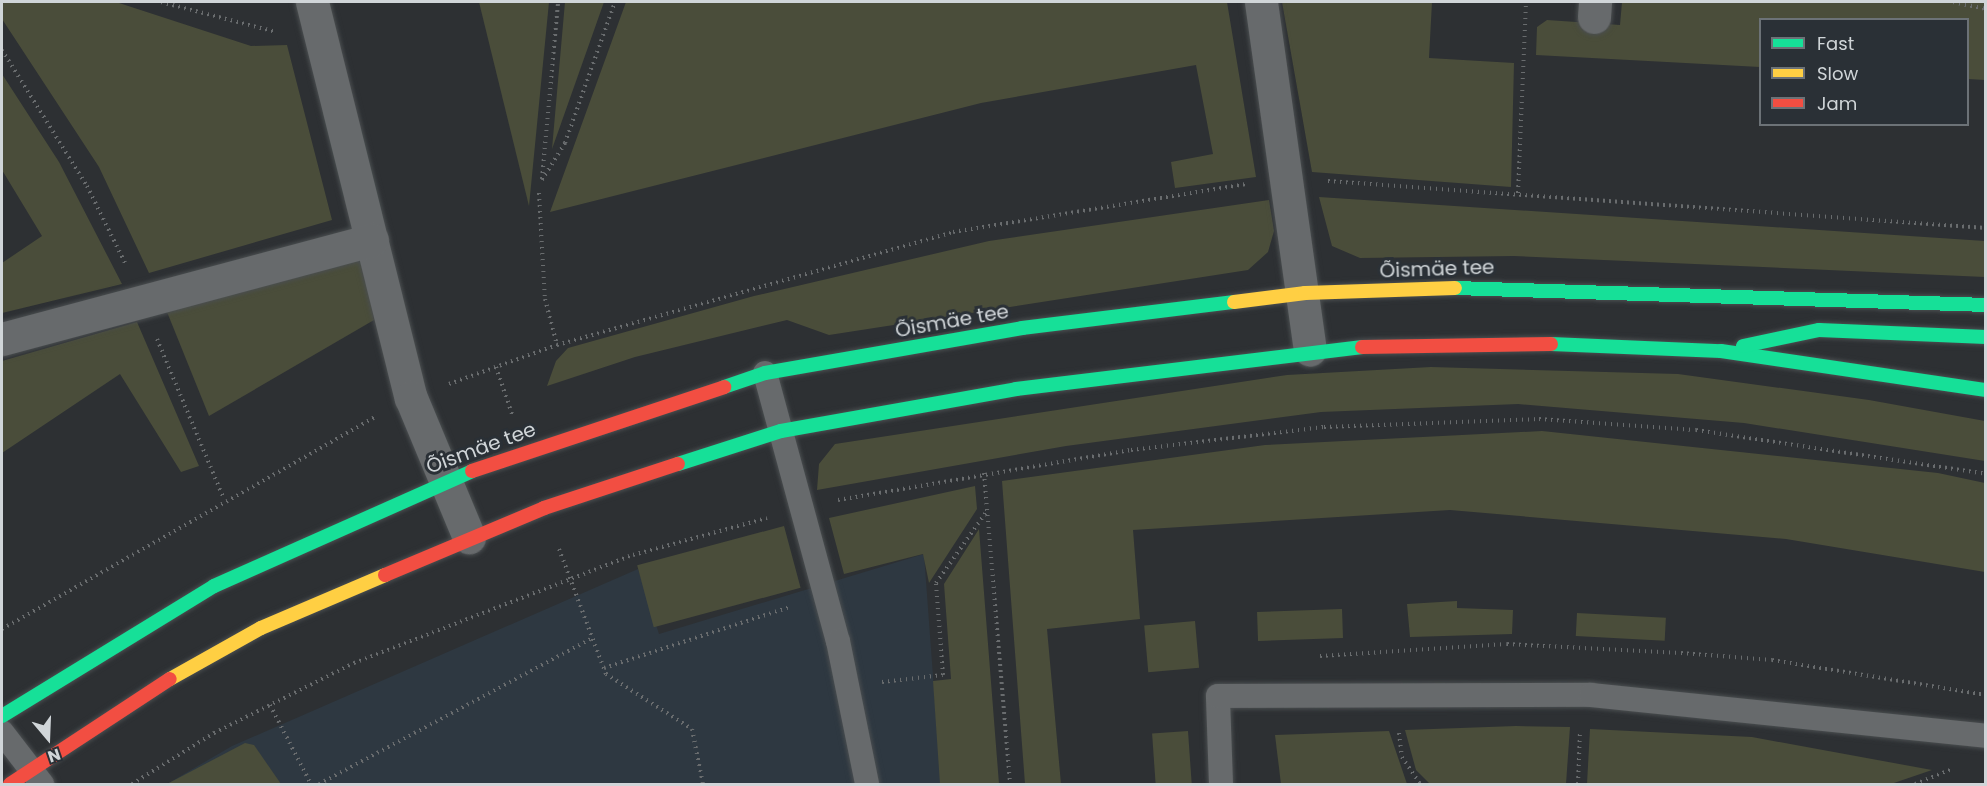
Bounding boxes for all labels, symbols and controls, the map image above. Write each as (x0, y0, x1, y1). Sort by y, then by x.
legend (1759, 18, 1969, 126)
text: Fast (1817, 31, 1854, 56)
text: Slow (1817, 61, 1858, 86)
text: Jam (1817, 91, 1857, 116)
street label: Õismäe tee (1379, 255, 1495, 283)
street label: Õismäe tee (893, 299, 1011, 343)
street label: Õismäe tee (423, 417, 539, 479)
north arrow (18, 708, 78, 768)
text: N (45, 743, 63, 768)

